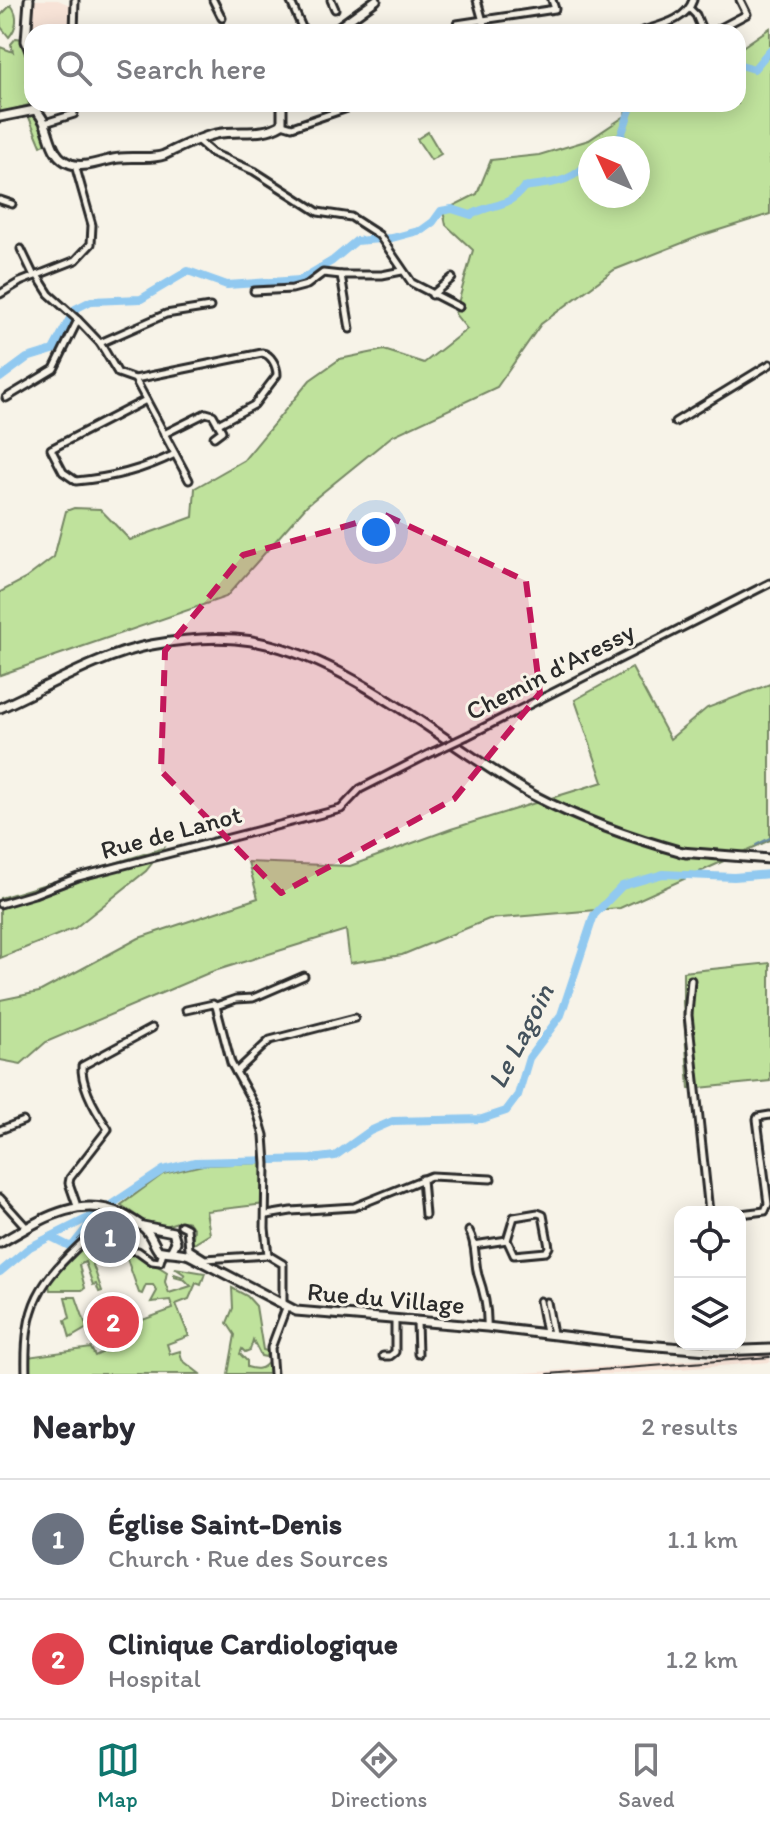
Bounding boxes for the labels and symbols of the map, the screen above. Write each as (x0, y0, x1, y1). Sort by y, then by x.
north arrow (578, 136, 650, 208)
your location (356, 512, 396, 552)
street label: Chemin d'Aressy (460, 615, 640, 727)
street label: Rue de Lanot (97, 798, 245, 866)
water label: Le Lagoin (479, 978, 561, 1094)
pin: 1 (84, 1207, 136, 1267)
street label: Rue du Village (306, 1275, 466, 1321)
pin: 2 (87, 1292, 139, 1352)

